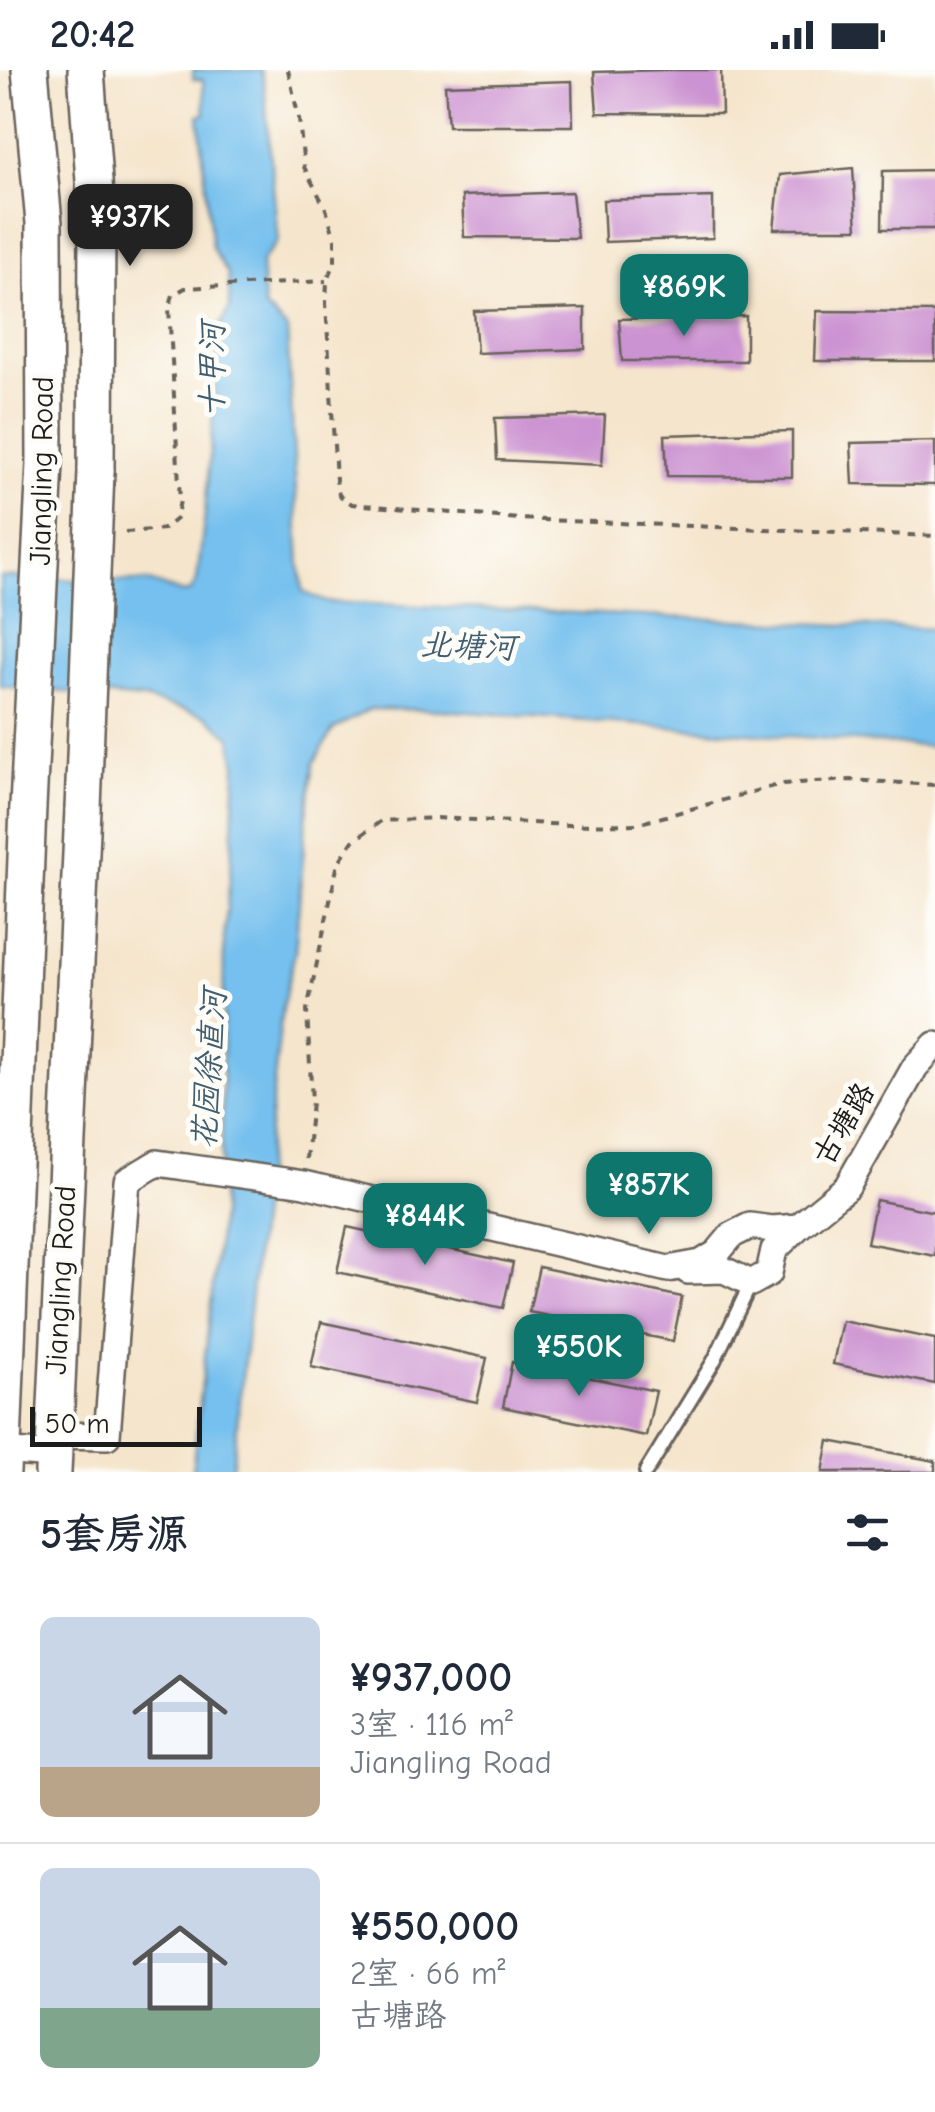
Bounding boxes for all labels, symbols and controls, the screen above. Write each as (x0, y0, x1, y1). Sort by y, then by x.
text: 20:42 (50, 13, 135, 57)
pin: ¥937K (60, 184, 200, 269)
text: ¥937K (90, 198, 170, 235)
pin: ¥869K (614, 254, 754, 339)
text: ¥869K (642, 268, 726, 305)
water label: 十甲河 (194, 317, 231, 418)
street label: Jiangling Road (23, 376, 61, 566)
water label: 北塘河 (419, 626, 522, 666)
water label: 花园徐直河 (185, 983, 233, 1150)
street label: 古塘路 (806, 1076, 882, 1172)
pin: ¥857K (579, 1152, 719, 1237)
text: ¥857K (608, 1166, 690, 1203)
pin: ¥844K (355, 1183, 495, 1268)
street label: Jiangling Road (39, 1185, 83, 1375)
text: ¥844K (385, 1197, 465, 1234)
pin: ¥550K (509, 1314, 649, 1399)
text: ¥550K (536, 1328, 622, 1365)
scale bar (30, 1402, 202, 1446)
text: 50 m (45, 1408, 110, 1440)
icon: filters (840, 1505, 895, 1560)
text: 5套房源 (40, 1510, 188, 1559)
text: ¥937,000 (350, 1653, 512, 1702)
icon: home (120, 1657, 240, 1777)
text: 3室 · 116 m² (350, 1706, 513, 1743)
text: Jiangling Road (350, 1744, 552, 1781)
text: ¥550,000 (350, 1902, 519, 1951)
icon: home (120, 1908, 240, 2028)
text: 2室 · 66 m² (350, 1955, 506, 1992)
text: 古塘路 (350, 1997, 446, 2034)

